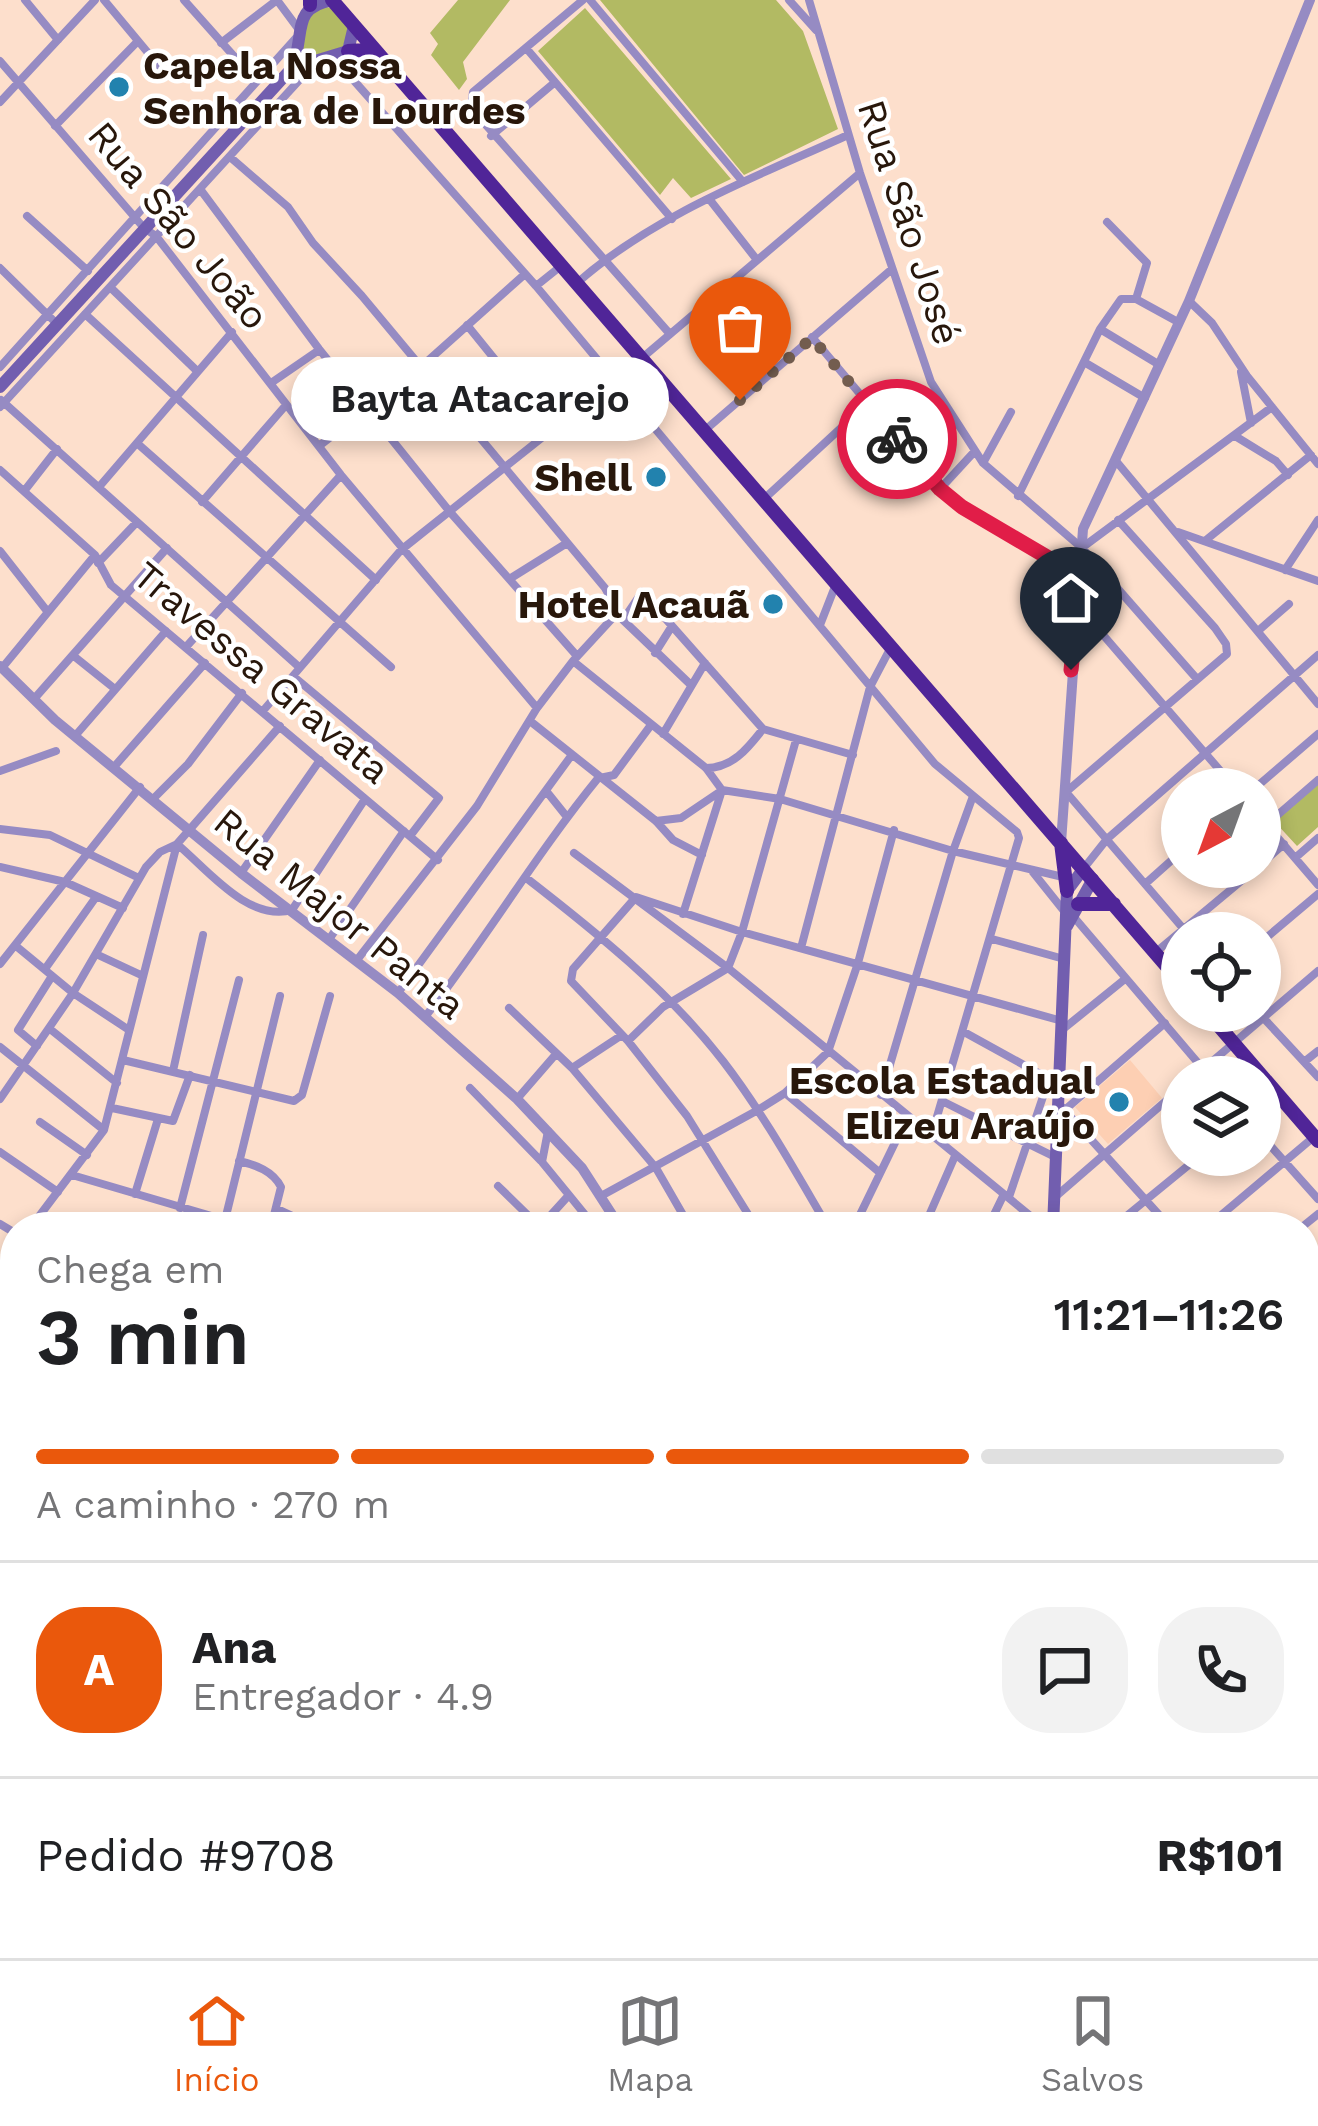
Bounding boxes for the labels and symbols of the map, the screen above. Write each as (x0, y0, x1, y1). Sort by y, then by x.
place label: Capela Nossa Senhora de Lourdes (143, 43, 526, 133)
marker: Capela Nossa Senhora de Lourdes (106, 74, 132, 100)
street label: Rua São José (849, 94, 970, 350)
street label: Rua São João (79, 112, 278, 338)
pin (689, 277, 791, 400)
callout: Bayta Atacarejo (290, 358, 668, 442)
courier (837, 379, 957, 499)
place label: Shell (535, 455, 632, 500)
marker: Shell (643, 464, 669, 490)
pin (1020, 547, 1122, 670)
street label: Travessa Gravata (124, 552, 399, 793)
place label: Hotel Acauã (518, 582, 749, 627)
marker: Hotel Acauã (760, 591, 786, 617)
north arrow (1161, 768, 1281, 888)
street label: Rua Major Panta (205, 799, 474, 1028)
place label: Escola Estadual Elizeu Araújo (789, 1058, 1095, 1148)
marker: Escola Estadual Elizeu Araújo (1106, 1089, 1132, 1115)

